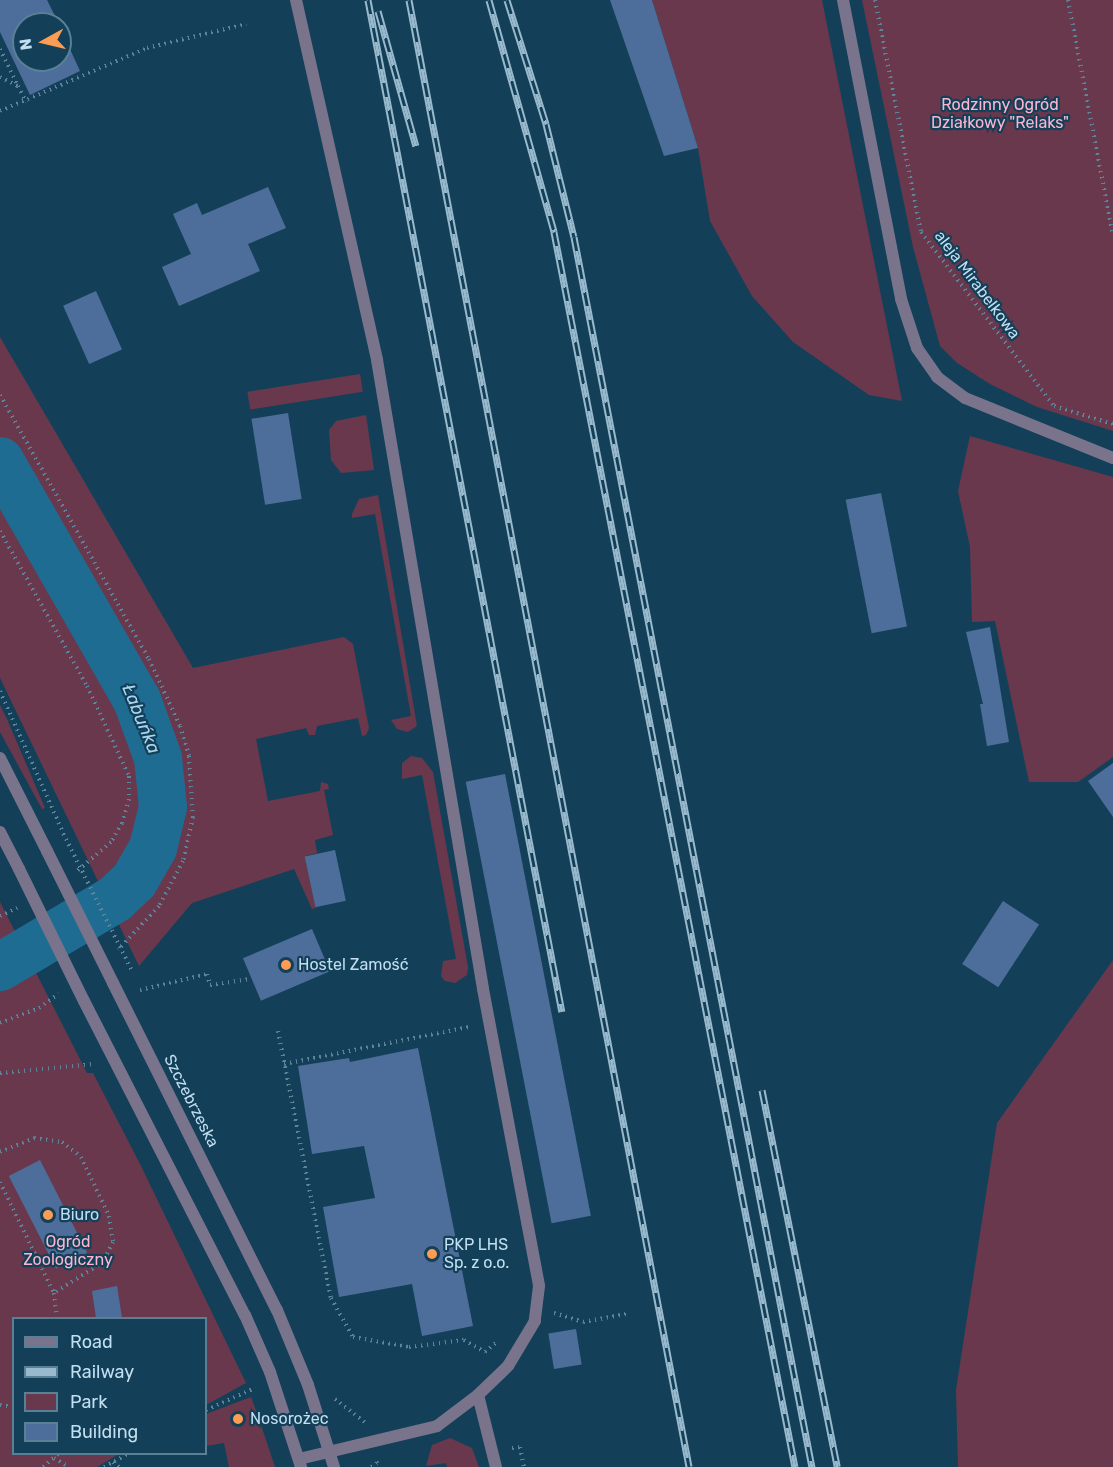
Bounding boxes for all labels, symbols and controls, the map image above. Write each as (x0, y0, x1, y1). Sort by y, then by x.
north arrow (12, 12, 72, 72)
text: N (15, 37, 36, 51)
park label: Rodzinny Ogród Działkowy "Relaks" (931, 95, 1069, 133)
street label: aleja Mirabelkowa (930, 227, 1024, 343)
water label: Łabuńka (117, 681, 165, 757)
place label: Hostel Zamość (298, 955, 409, 975)
marker: Hostel Zamość (279, 958, 293, 972)
street label: Szczebrzeska (159, 1051, 223, 1151)
place label: Biuro (60, 1205, 99, 1225)
marker: Biuro (41, 1208, 55, 1222)
park label: Ogród Zoologiczny (23, 1232, 113, 1270)
place label: PKP LHS Sp. z o.o. (444, 1235, 509, 1273)
marker: PKP LHS Sp. z o.o. (425, 1247, 439, 1261)
legend (12, 1317, 207, 1455)
text: Road (70, 1331, 113, 1353)
text: Railway (70, 1361, 134, 1383)
text: Park (70, 1391, 107, 1413)
place label: Nosorożec (250, 1409, 328, 1429)
marker: Nosorożec (231, 1412, 245, 1426)
text: Building (70, 1421, 138, 1443)

